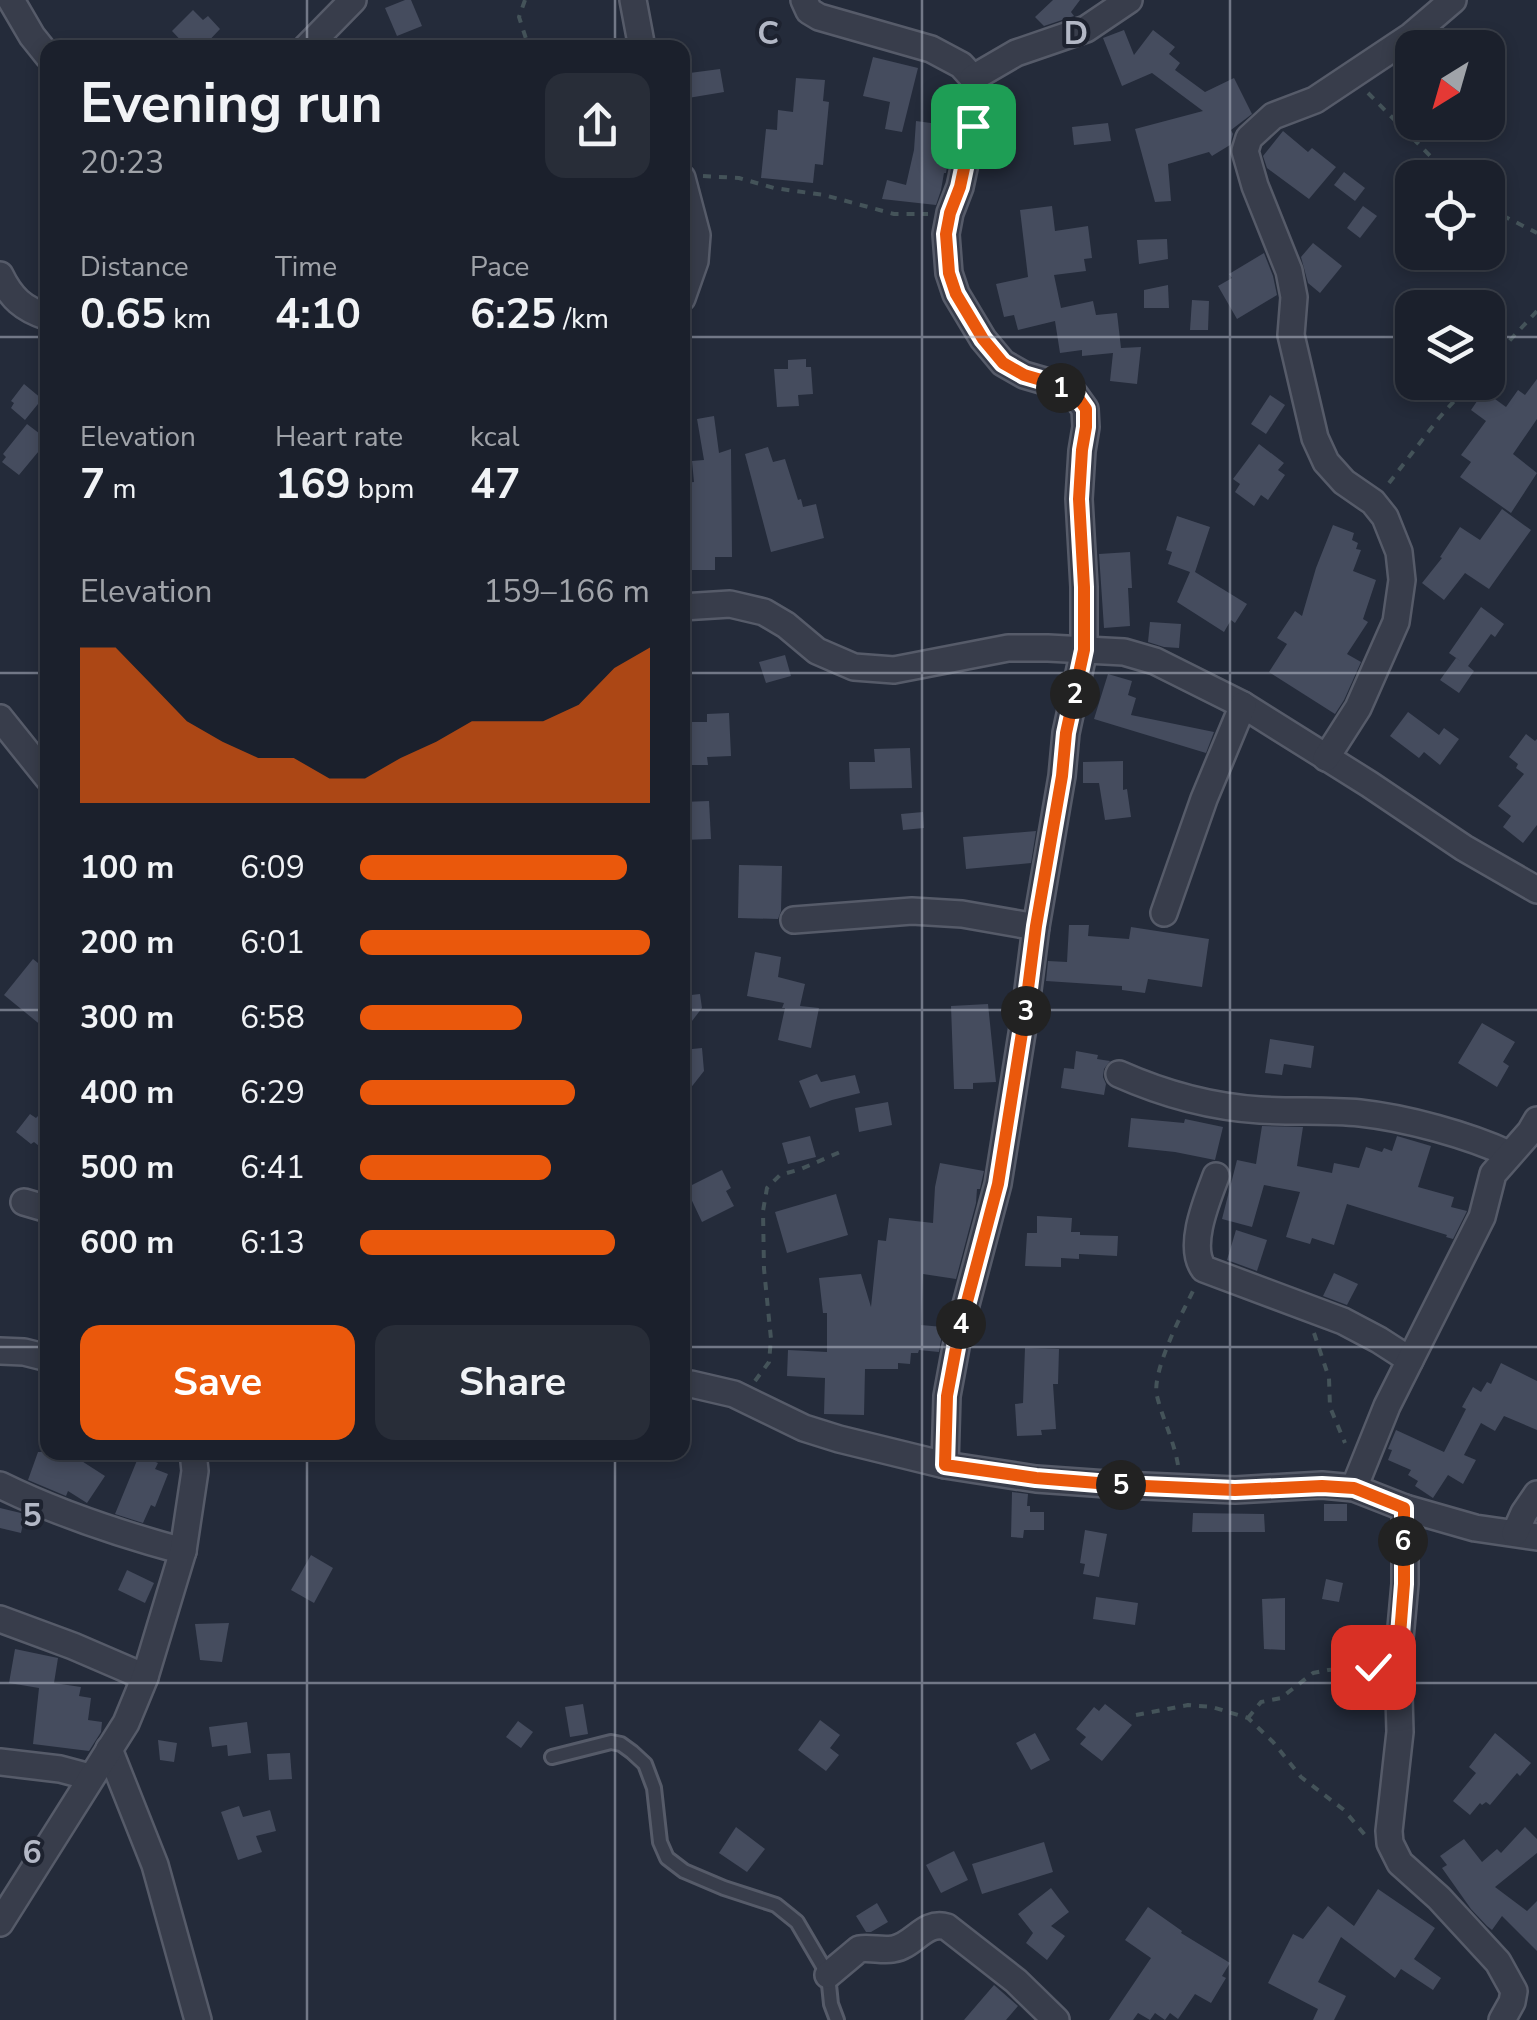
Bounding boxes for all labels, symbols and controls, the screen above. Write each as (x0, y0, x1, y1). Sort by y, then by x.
text: C (757, 12, 779, 55)
text: D (1064, 12, 1088, 55)
north arrow (1395, 30, 1505, 140)
map controls (1395, 30, 1505, 400)
text: Evening run (80, 66, 383, 141)
button: share (545, 73, 650, 178)
pin (931, 84, 1016, 169)
icon: arrive (946, 99, 1001, 154)
text: 20:23 (80, 141, 164, 184)
button: locate (1395, 160, 1505, 270)
text: Distance (80, 248, 189, 286)
text: Time (275, 248, 337, 286)
text: Pace (470, 248, 529, 286)
text: 0.65 (80, 286, 166, 343)
text: 4:10 (275, 286, 361, 343)
text: 6:25 (470, 286, 556, 343)
button: layers (1395, 290, 1505, 400)
text: km (166, 300, 211, 338)
text: /km (556, 300, 609, 338)
pin: 1 (1036, 363, 1086, 413)
text: 1 (1053, 369, 1069, 407)
text: Elevation (80, 418, 196, 456)
text: Heart rate (275, 418, 403, 456)
text: kcal (470, 418, 520, 456)
text: 7 (80, 456, 105, 513)
text: 169 (275, 456, 351, 513)
text: 47 (470, 456, 520, 513)
text: m (105, 470, 136, 508)
text: bpm (351, 470, 414, 508)
text: Elevation (80, 570, 213, 613)
text: 159–166 m (483, 570, 650, 613)
pin: 2 (1050, 669, 1100, 719)
text: 2 (1067, 675, 1083, 713)
text: 100 m (80, 846, 174, 889)
text: 6:09 (240, 846, 305, 889)
text: 200 m (80, 921, 174, 964)
text: 6:01 (240, 921, 305, 964)
pin: 3 (1001, 986, 1051, 1036)
text: 3 (1018, 992, 1034, 1030)
text: 300 m (80, 996, 174, 1039)
text: 6:58 (240, 996, 305, 1039)
text: 400 m (80, 1071, 174, 1114)
text: 6:29 (240, 1071, 305, 1114)
text: 500 m (80, 1146, 174, 1189)
text: 6:41 (240, 1146, 305, 1189)
text: 600 m (80, 1221, 174, 1264)
text: 6:13 (240, 1221, 305, 1264)
pin: 4 (936, 1299, 986, 1349)
text: 4 (953, 1305, 969, 1343)
button: Save (80, 1325, 355, 1440)
button: Share (375, 1325, 650, 1440)
pin: 5 (1096, 1460, 1146, 1510)
text: 5 (1113, 1466, 1129, 1504)
text: 5 (22, 1494, 42, 1537)
pin: 6 (1378, 1516, 1428, 1566)
text: 6 (1395, 1522, 1411, 1560)
pin (1331, 1625, 1416, 1710)
icon: check (1346, 1640, 1401, 1695)
text: 6 (22, 1831, 42, 1874)

